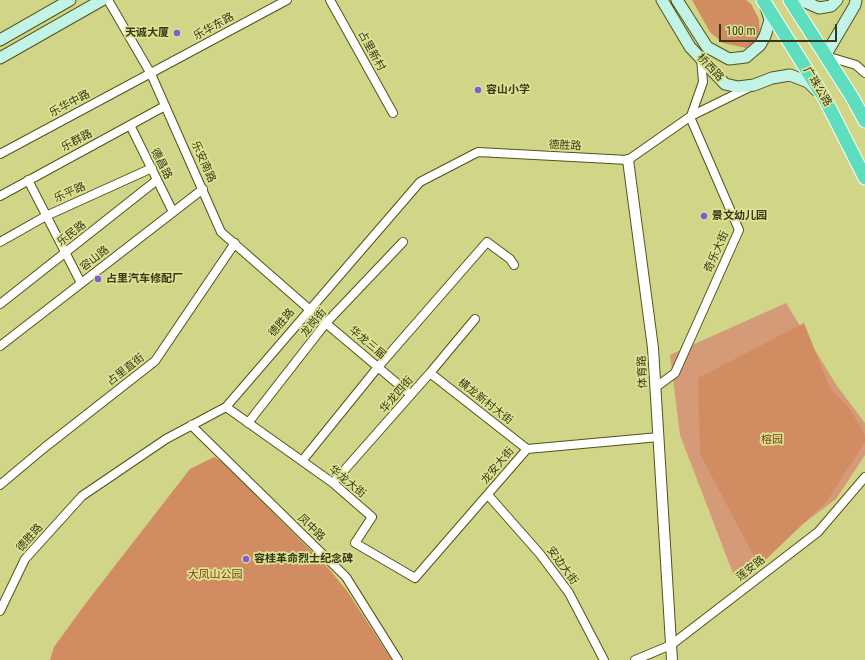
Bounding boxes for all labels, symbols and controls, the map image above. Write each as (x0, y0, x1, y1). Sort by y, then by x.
street label: 乐华东路 (192, 11, 236, 43)
scale bar (721, 16, 839, 42)
text: 100 m (726, 24, 756, 38)
place label: 天诚大厦 (125, 26, 169, 40)
marker: 天诚大厦 (172, 28, 182, 38)
street label: 占里新村 (355, 29, 387, 73)
street label: 桥西路 (694, 52, 726, 84)
street label: 广珠公路 (800, 65, 834, 109)
place label: 容山小学 (486, 83, 530, 97)
marker: 容山小学 (473, 85, 483, 95)
street label: 乐华中路 (47, 88, 93, 120)
street label: 乐群路 (59, 127, 95, 155)
street label: 乐安南路 (188, 139, 218, 185)
street label: 德胜路 (548, 139, 582, 153)
street label: 德昌路 (148, 146, 174, 182)
street label: 乐平路 (52, 180, 88, 206)
place label: 景文幼儿园 (712, 209, 767, 223)
marker: 景文幼儿园 (699, 211, 709, 221)
street label: 乐民路 (55, 219, 89, 249)
street label: 奇乐大街 (702, 229, 732, 275)
street label: 容山路 (78, 244, 112, 274)
place label: 占里汽车修配厂 (106, 272, 183, 286)
marker: 占里汽车修配厂 (93, 274, 103, 284)
street label: 德胜路 (266, 306, 298, 340)
street label: 龙岗街 (298, 306, 330, 340)
street label: 华龙三届 (346, 324, 388, 362)
street label: 占里直街 (105, 351, 147, 389)
street label: 体育路 (636, 355, 650, 389)
street label: 华龙四街 (378, 374, 416, 416)
street label: 横龙新村大街 (455, 376, 515, 428)
park label: 榕园 (761, 433, 783, 447)
street label: 龙安大街 (479, 445, 517, 487)
street label: 华龙大街 (326, 463, 368, 501)
street label: 凤中路 (295, 512, 327, 544)
street label: 德胜路 (14, 521, 46, 555)
street label: 安边大街 (544, 544, 580, 588)
place label: 容桂革命烈士纪念碑 (254, 552, 353, 566)
marker: 容桂革命烈士纪念碑 (241, 554, 251, 564)
street label: 莲安路 (734, 554, 768, 584)
park label: 大凤山公园 (188, 568, 242, 582)

